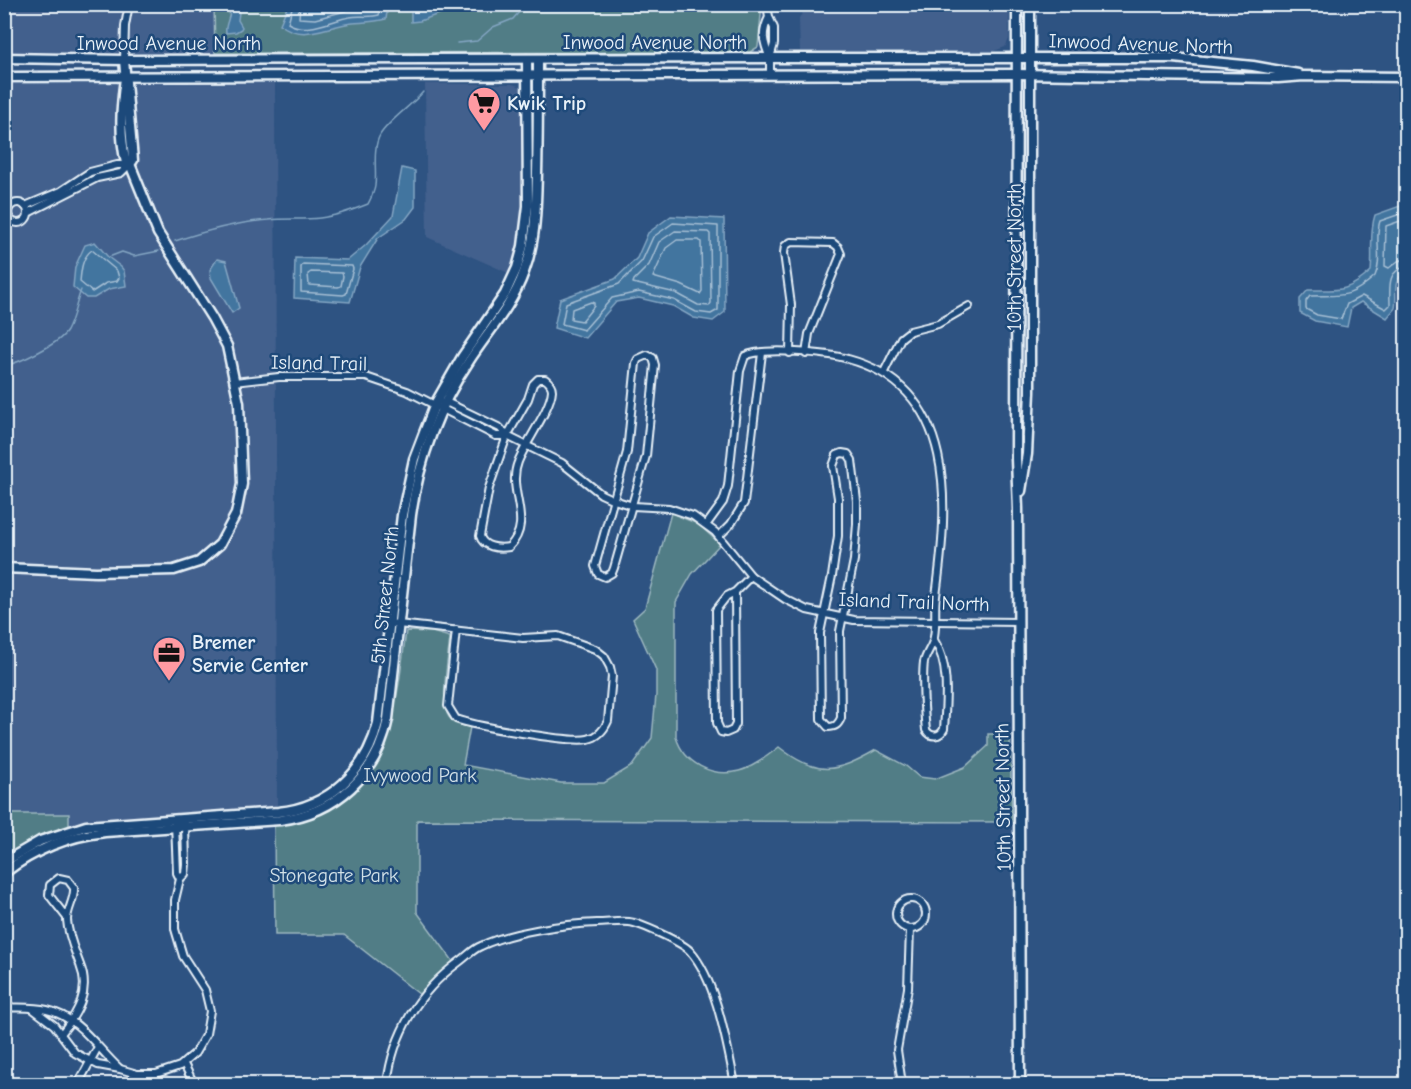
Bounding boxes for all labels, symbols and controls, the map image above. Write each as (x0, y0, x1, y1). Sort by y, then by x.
street label: Inwood Avenue North (1048, 29, 1234, 59)
street label: Inwood Avenue North (563, 31, 747, 54)
street label: Inwood Avenue North (77, 32, 261, 55)
supermarket icon: Kwik Trip (466, 85, 502, 132)
place label: Kwik Trip (507, 92, 586, 115)
street label: 10th Street North (1003, 183, 1026, 331)
street label: Island Trail (271, 351, 367, 375)
street label: 5th Street North (366, 525, 404, 665)
street label: Island Trail North (838, 588, 990, 616)
place label: Bremer Servie Center (192, 631, 308, 677)
office icon: Bremer Servie Center (151, 635, 187, 682)
street label: 10th Street North (990, 723, 1016, 871)
park label: Ivywood Park (363, 764, 477, 787)
park label: Stonegate Park (270, 864, 399, 887)

